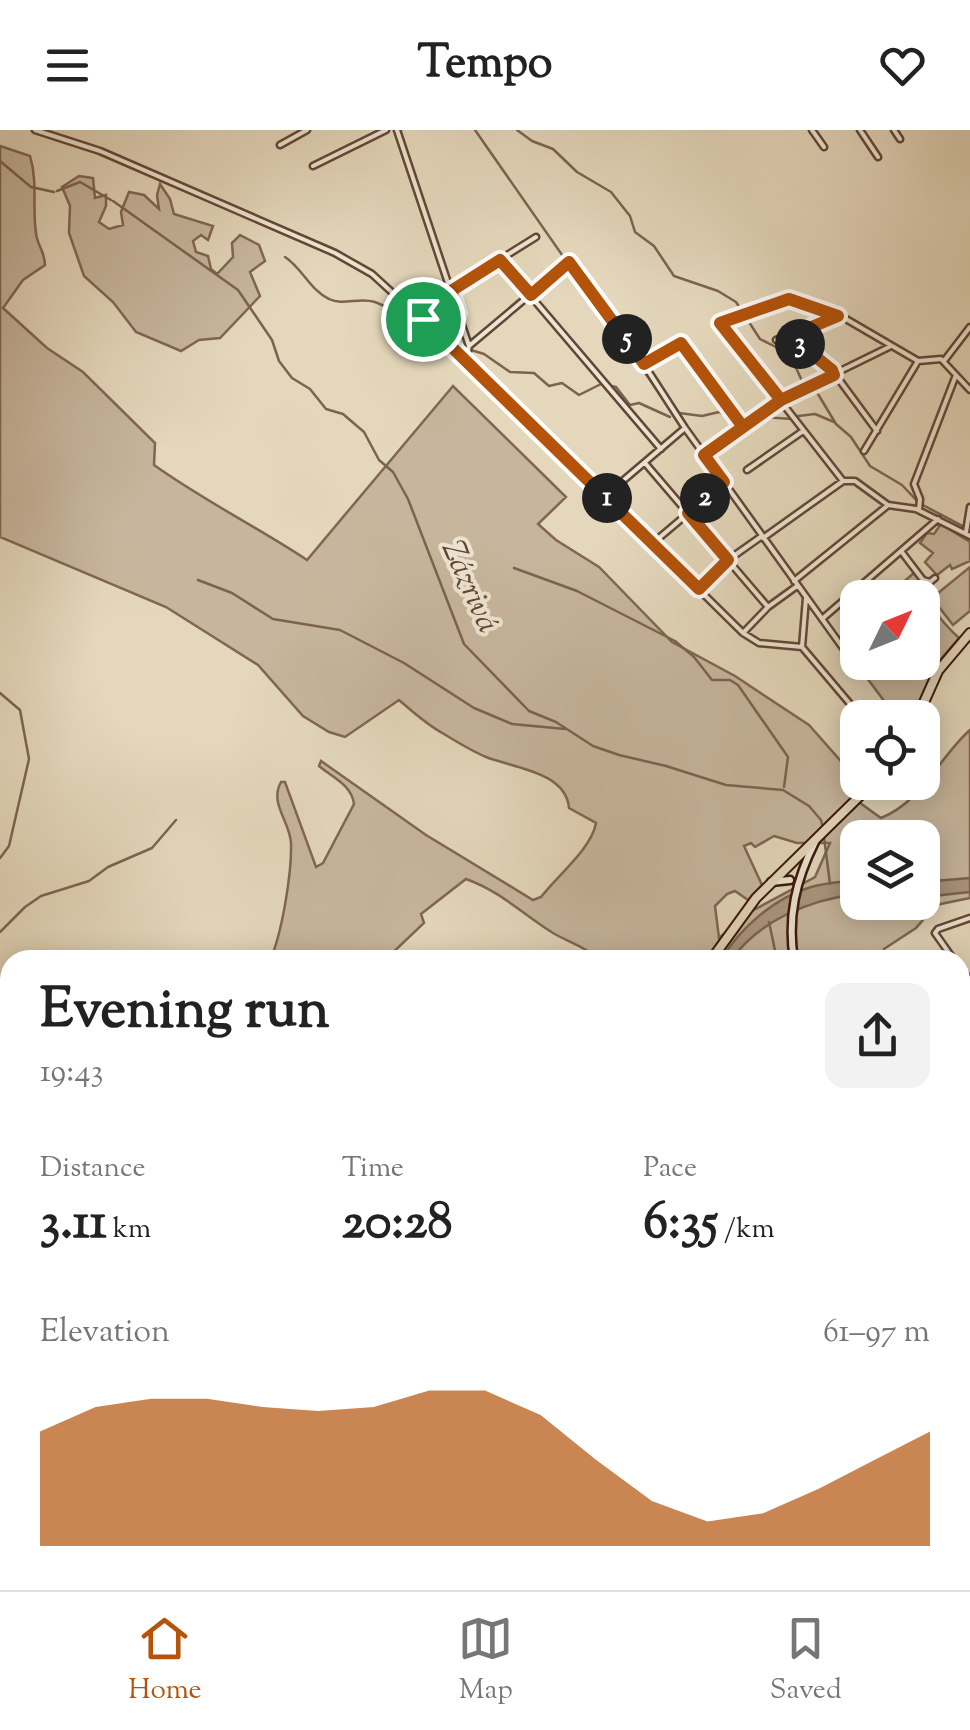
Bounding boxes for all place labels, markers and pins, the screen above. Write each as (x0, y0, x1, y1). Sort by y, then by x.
pin (381, 277, 466, 362)
pin: 5 (602, 314, 652, 364)
pin: 3 (775, 319, 825, 369)
pin: 1 (582, 473, 632, 523)
pin: 2 (680, 473, 730, 523)

